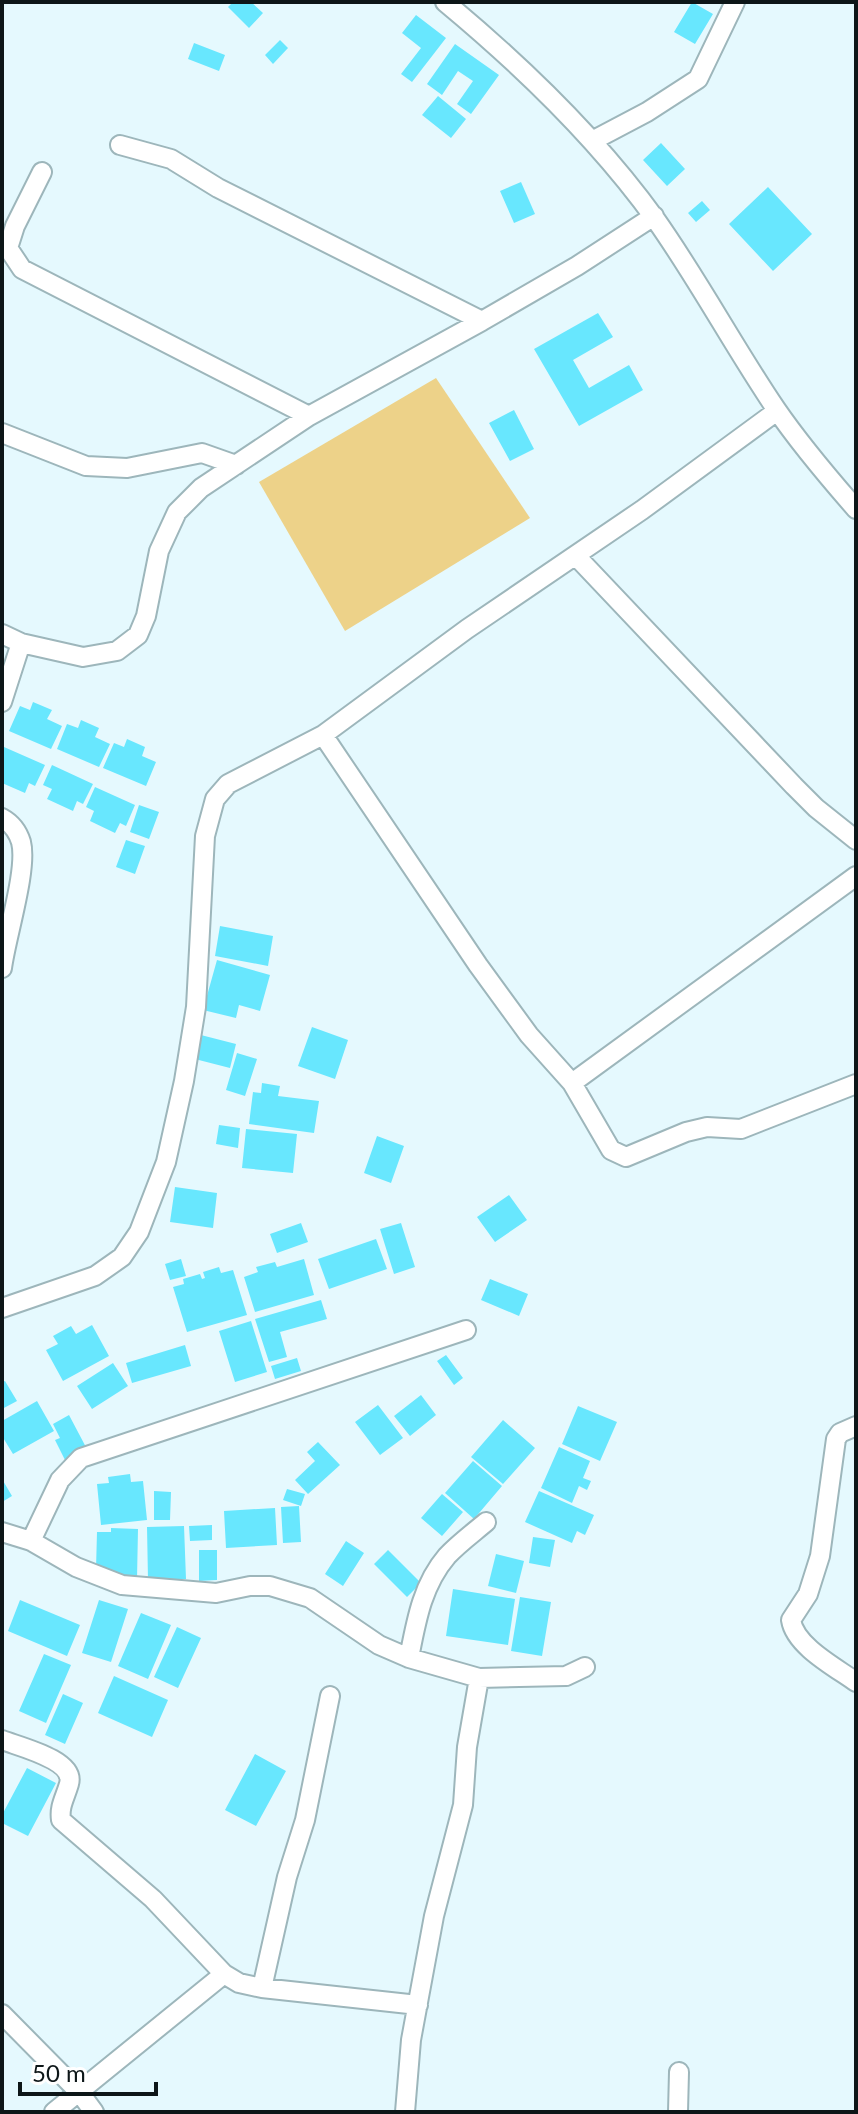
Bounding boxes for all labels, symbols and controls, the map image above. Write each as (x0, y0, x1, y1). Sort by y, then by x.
scale bar (20, 2046, 156, 2096)
text: 50 m (32, 2058, 86, 2087)

